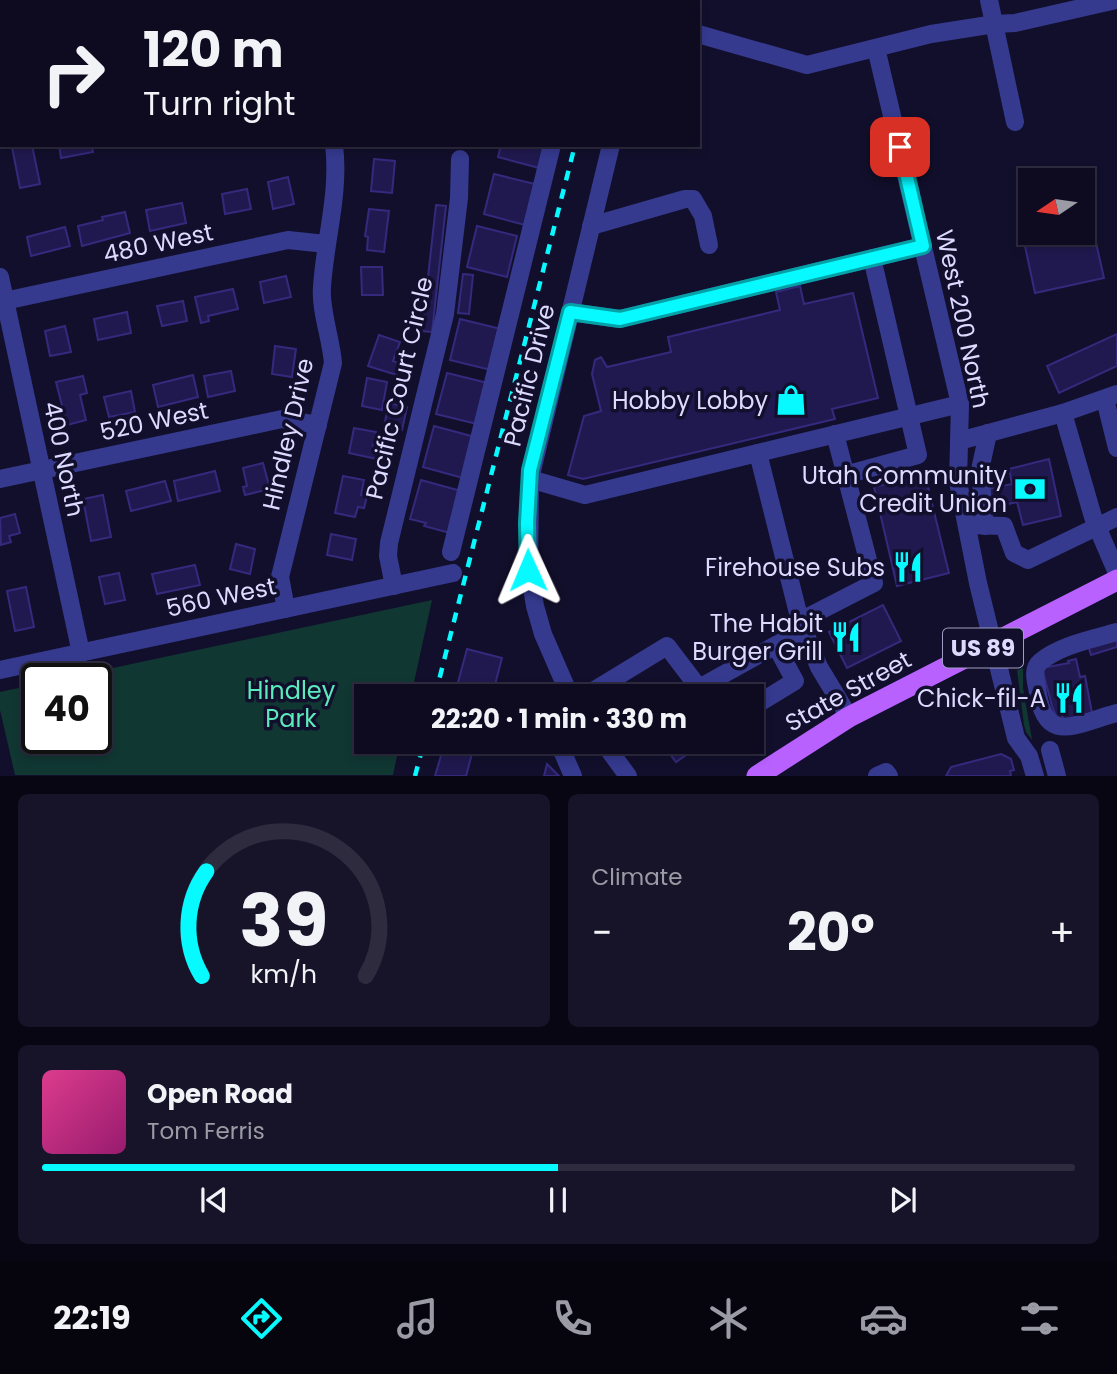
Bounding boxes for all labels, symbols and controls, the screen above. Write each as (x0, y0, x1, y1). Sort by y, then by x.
text: 120 m (143, 16, 284, 84)
icon: right (28, 28, 119, 119)
text: Turn right (143, 81, 295, 126)
pin (870, 117, 930, 177)
icon: arrive (881, 128, 919, 166)
north arrow (1018, 168, 1096, 245)
map controls (1018, 168, 1095, 245)
street label: 480 West (100, 215, 216, 271)
street label: West 200 North (928, 227, 998, 411)
street label: Pacific Court Circle (357, 273, 441, 503)
street label: Pacific Drive (495, 300, 563, 450)
street label: Hindley Drive (254, 355, 322, 513)
shop icon: Hobby Lobby (774, 383, 808, 417)
place label: Hobby Lobby (612, 384, 768, 417)
street label: 520 West (97, 393, 211, 449)
street label: 400 North (36, 398, 92, 520)
place label: Utah Community Credit Union (802, 459, 1007, 520)
bank icon: Utah Community Credit Union (1013, 472, 1047, 506)
position arrow (491, 533, 565, 607)
restaurant icon: Firehouse Subs (891, 550, 925, 584)
place label: Firehouse Subs (705, 551, 885, 584)
street label: 560 West (163, 569, 279, 625)
place label: The Habit Burger Grill (692, 607, 823, 668)
restaurant icon: The Habit Burger Grill (829, 620, 863, 654)
road number: US 89 (943, 628, 1023, 668)
street label: State Street (779, 643, 917, 739)
speed limit sign: 40 (21, 663, 112, 754)
park label: Hindley Park (247, 674, 336, 735)
restaurant icon: Chick-fil-A (1052, 681, 1086, 715)
place label: Chick-fil-A (917, 682, 1046, 715)
text: 22:20 · 1 min · 330 m (431, 701, 687, 737)
text: Climate (592, 861, 682, 893)
text: 39 (239, 871, 328, 972)
text: 20° (787, 896, 875, 969)
text: − (592, 906, 612, 959)
text: + (1049, 906, 1075, 959)
text: km/h (250, 957, 317, 992)
text: Open Road (147, 1076, 293, 1112)
text: Tom Ferris (147, 1115, 265, 1147)
icon: previous (195, 1181, 233, 1219)
icon: pause (539, 1181, 577, 1219)
icon: next (884, 1181, 922, 1219)
icon: directions (237, 1294, 286, 1343)
icon: music (393, 1294, 442, 1343)
icon: phone (548, 1294, 597, 1343)
icon: climate (704, 1294, 753, 1343)
icon: car (859, 1294, 908, 1343)
icon: filters (1015, 1294, 1064, 1343)
text: 22:19 (53, 1295, 131, 1340)

